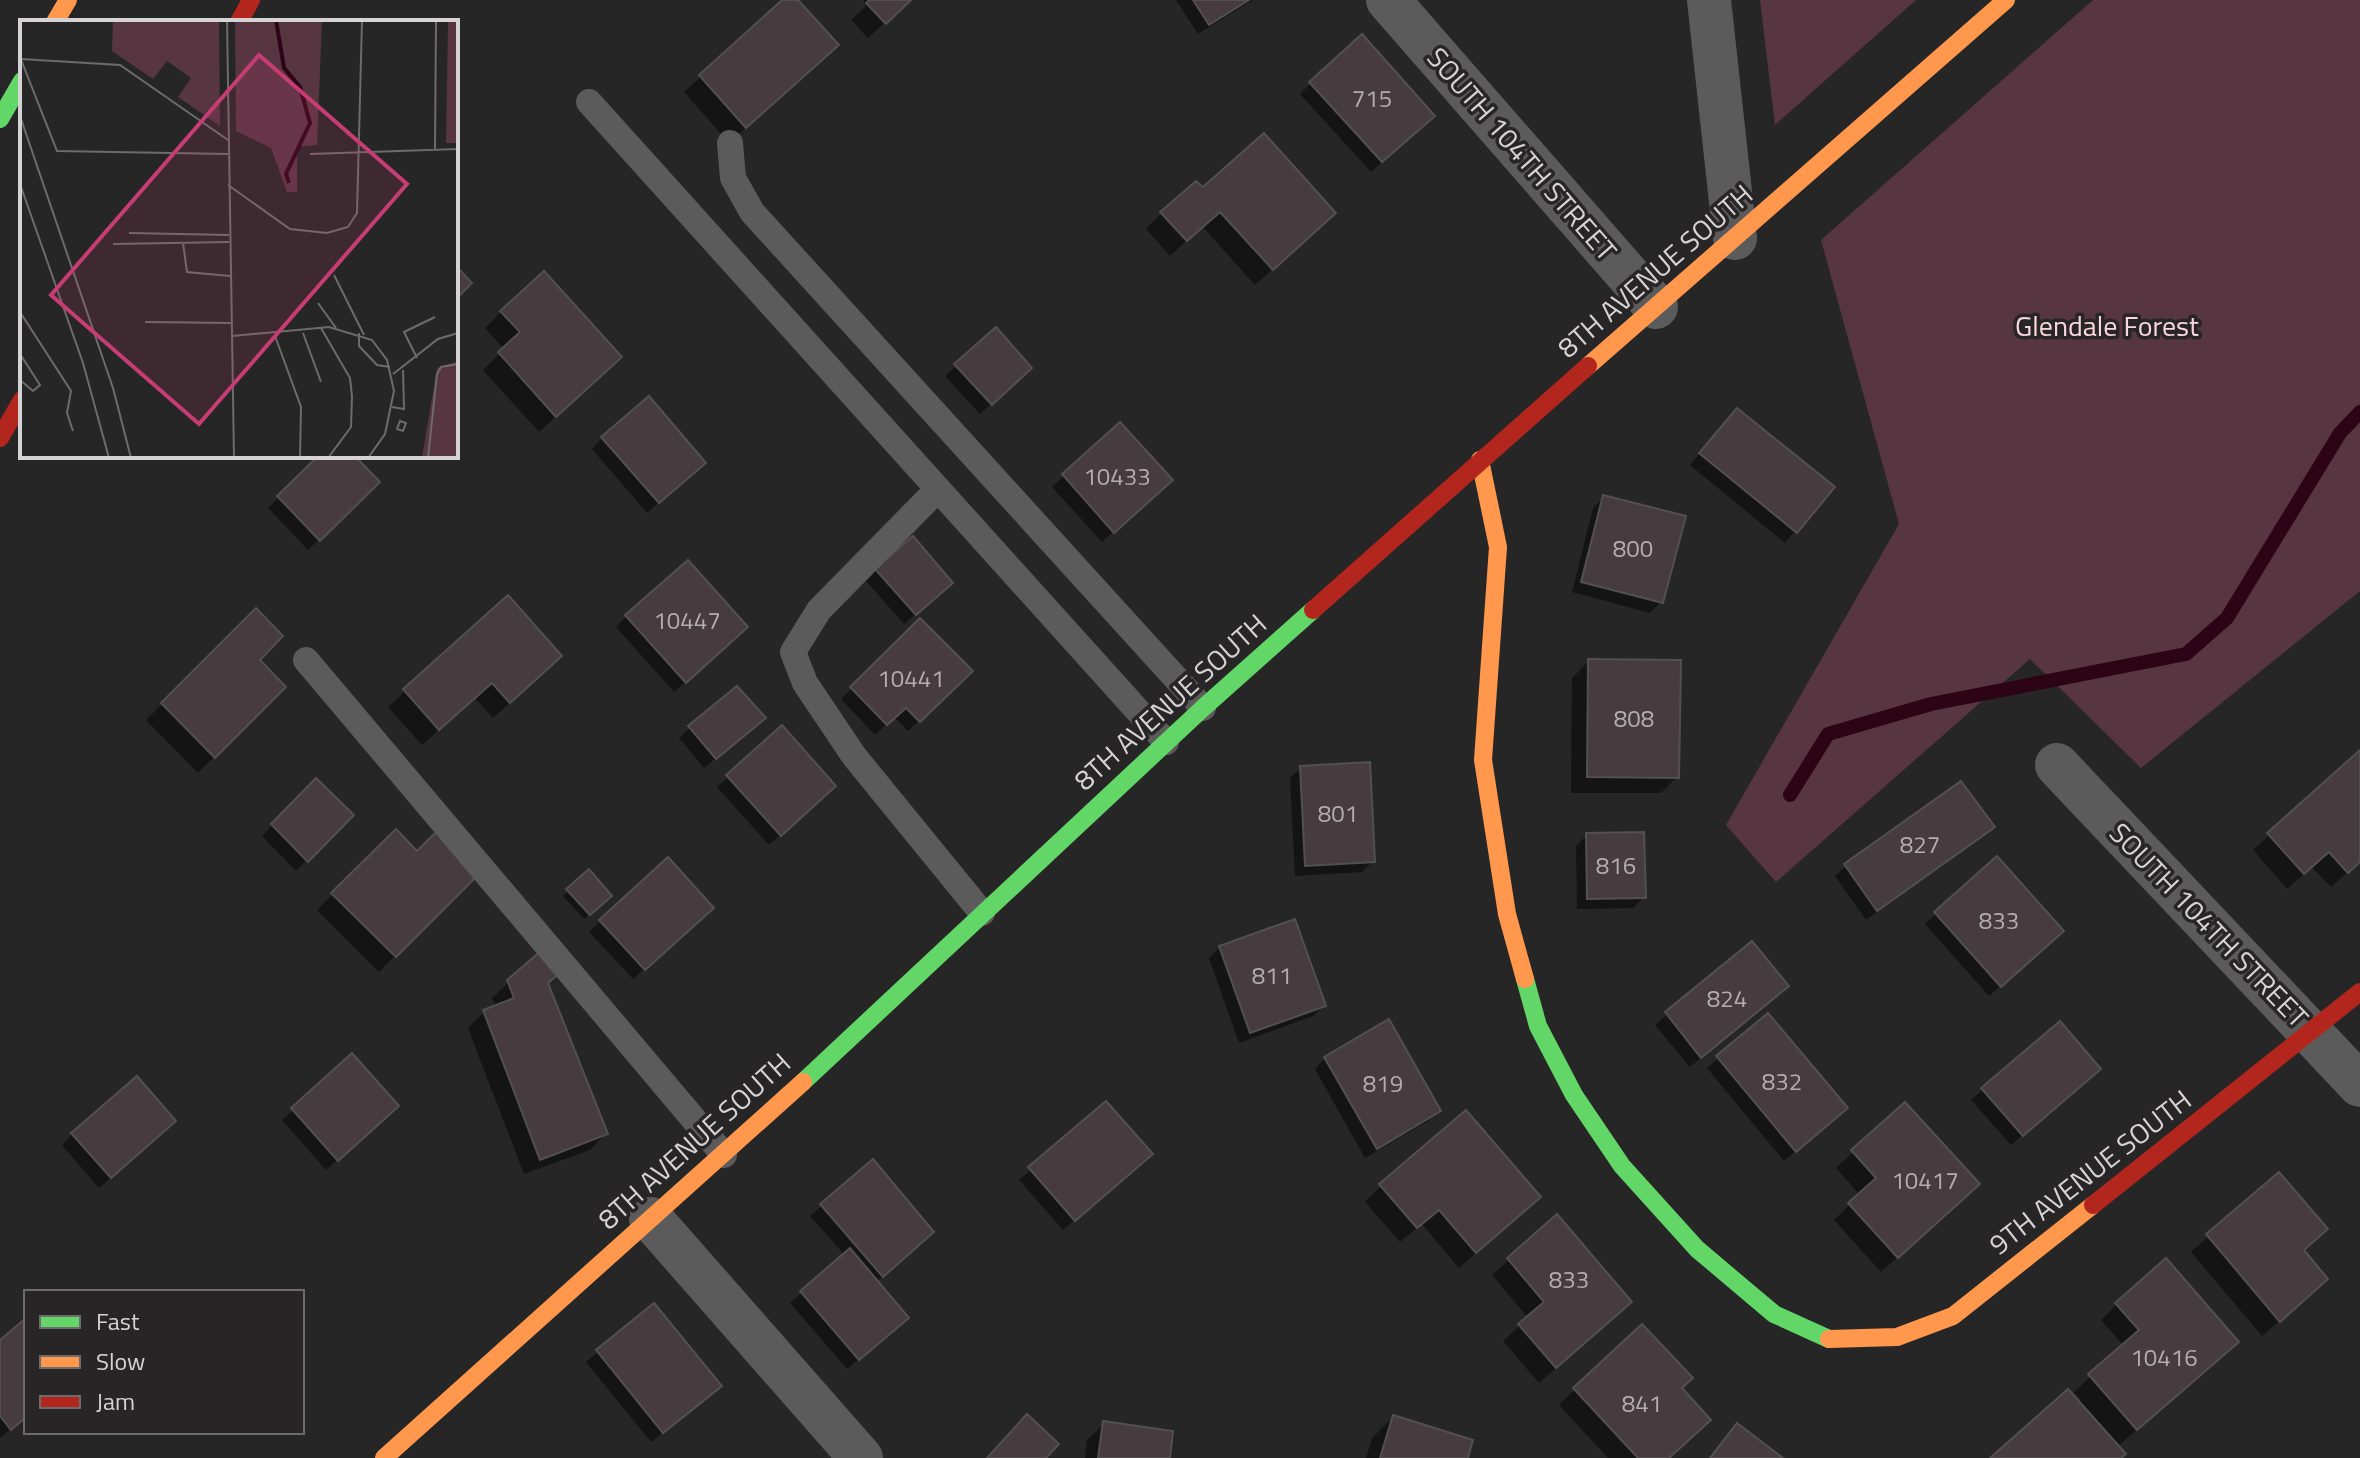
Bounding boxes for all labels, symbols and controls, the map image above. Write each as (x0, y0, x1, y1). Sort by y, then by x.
inset map (20, 20, 458, 458)
street label: SOUTH 104TH STREET (1417, 37, 1628, 270)
house number: 715 (1352, 80, 1392, 116)
street label: 8TH AVENUE SOUTH (1547, 173, 1762, 368)
park label: Glendale Forest (2015, 304, 2199, 347)
house number: 10433 (1083, 458, 1151, 494)
house number: 800 (1613, 530, 1653, 566)
house number: 10447 (653, 602, 721, 638)
street label: 8TH AVENUE SOUTH (1063, 603, 1276, 800)
house number: 10441 (877, 660, 945, 696)
house number: 808 (1614, 700, 1654, 736)
house number: 801 (1318, 795, 1358, 831)
street label: SOUTH 104TH STREET (2100, 812, 2319, 1037)
house number: 827 (1900, 826, 1940, 862)
house number: 816 (1596, 847, 1636, 883)
house number: 833 (1979, 902, 2019, 938)
house number: 811 (1252, 957, 1292, 993)
house number: 824 (1707, 980, 1747, 1016)
street label: 8TH AVENUE SOUTH (587, 1042, 800, 1239)
house number: 832 (1762, 1063, 1802, 1099)
house number: 819 (1363, 1065, 1403, 1101)
street label: 9TH AVENUE SOUTH (1979, 1079, 2200, 1265)
house number: 10417 (1891, 1162, 1959, 1198)
house number: 833 (1549, 1261, 1589, 1297)
legend (24, 1290, 304, 1434)
text: Fast (96, 1303, 140, 1339)
house number: 10416 (2130, 1339, 2198, 1375)
text: Slow (96, 1343, 145, 1379)
text: Jam (96, 1383, 135, 1419)
house number: 841 (1622, 1385, 1662, 1421)

